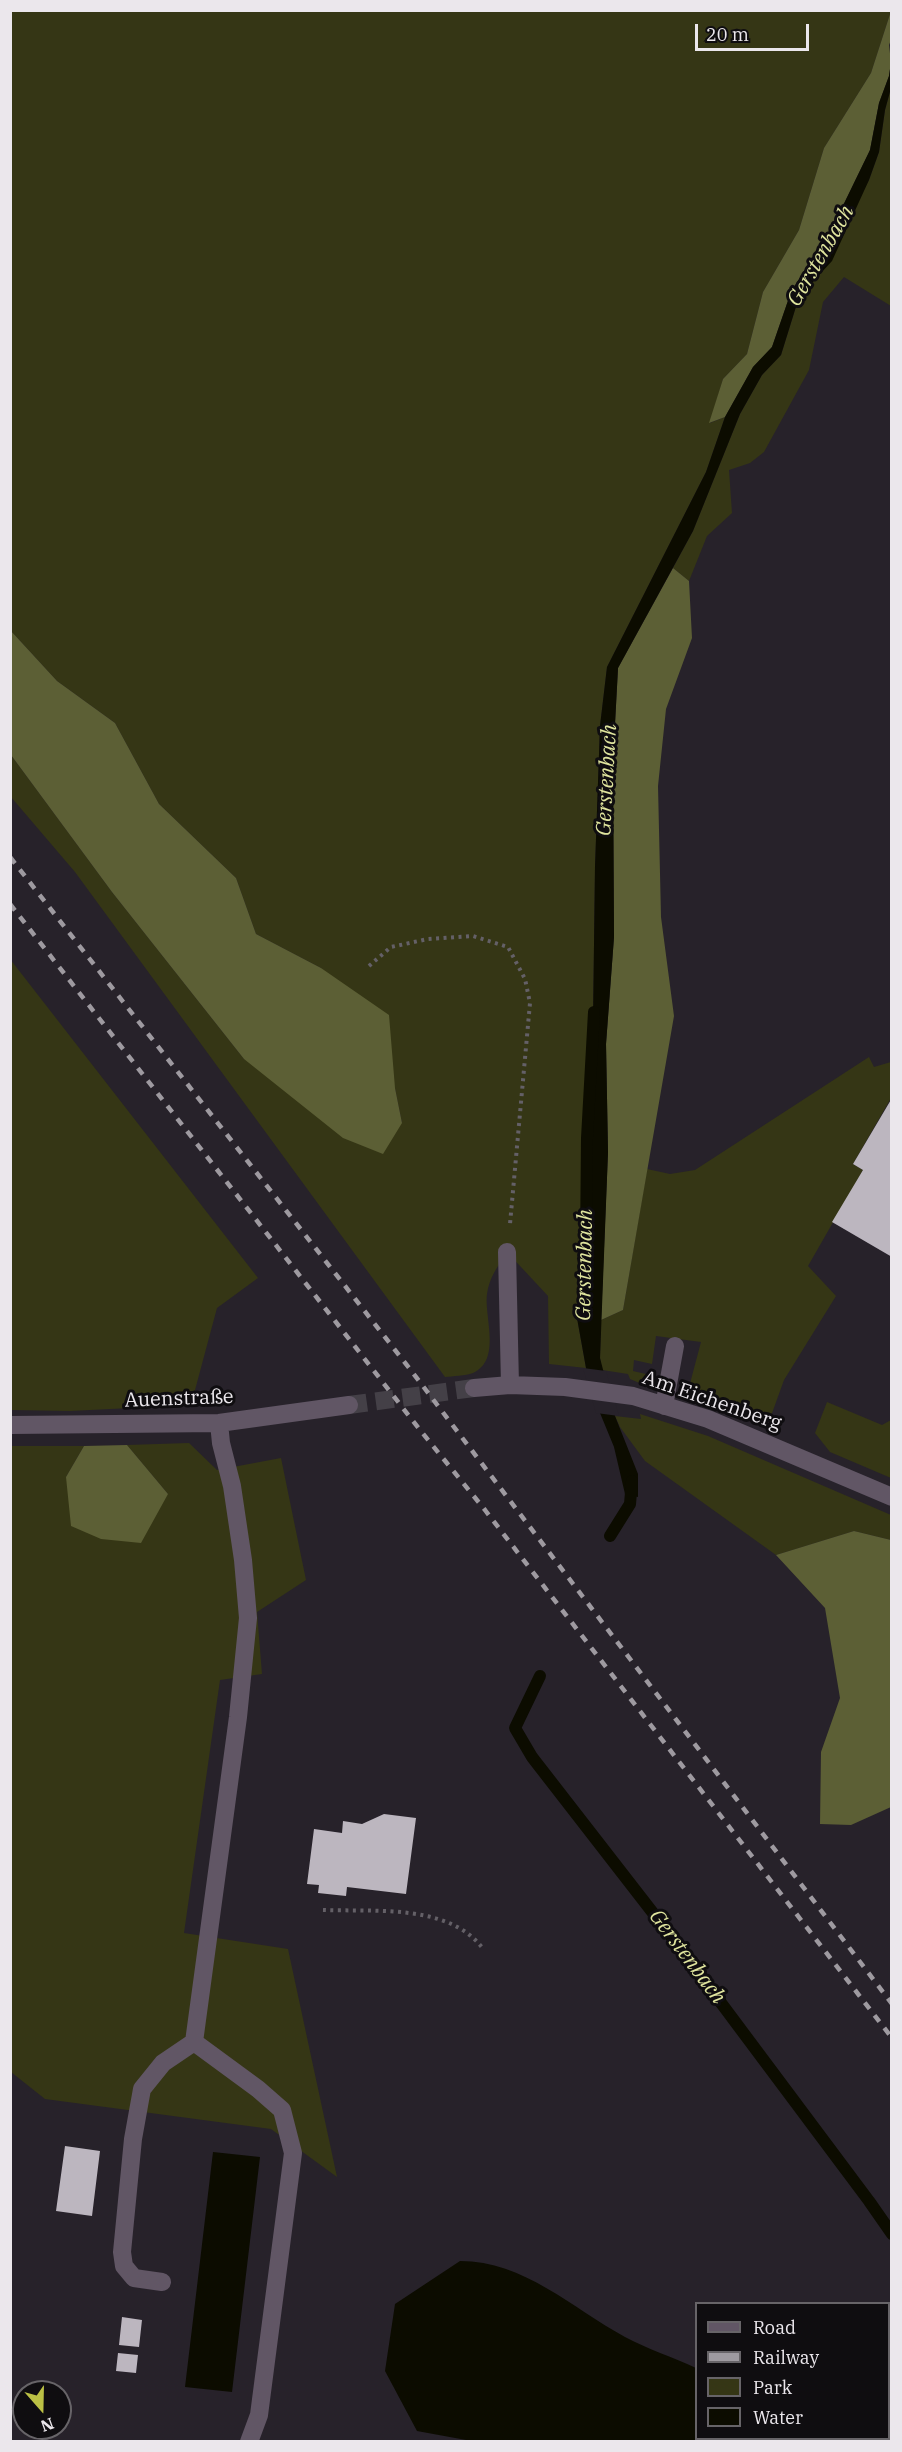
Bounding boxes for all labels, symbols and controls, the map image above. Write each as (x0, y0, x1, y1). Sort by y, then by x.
scale bar (698, 12, 812, 50)
text: 20 m (706, 23, 749, 46)
water label: Gerstenbach (782, 201, 860, 311)
water label: Gerstenbach (591, 723, 623, 837)
water label: Gerstenbach (571, 1209, 599, 1321)
street label: Am Eichenberg (639, 1366, 785, 1436)
street label: Auenstraße (124, 1385, 234, 1413)
water label: Gerstenbach (643, 1905, 731, 2009)
legend (695, 2302, 890, 2440)
text: Road (753, 2316, 796, 2339)
text: Railway (753, 2346, 819, 2369)
text: Park (753, 2376, 792, 2399)
north arrow (12, 2380, 72, 2440)
text: Water (753, 2406, 803, 2429)
text: N (38, 2413, 57, 2437)

